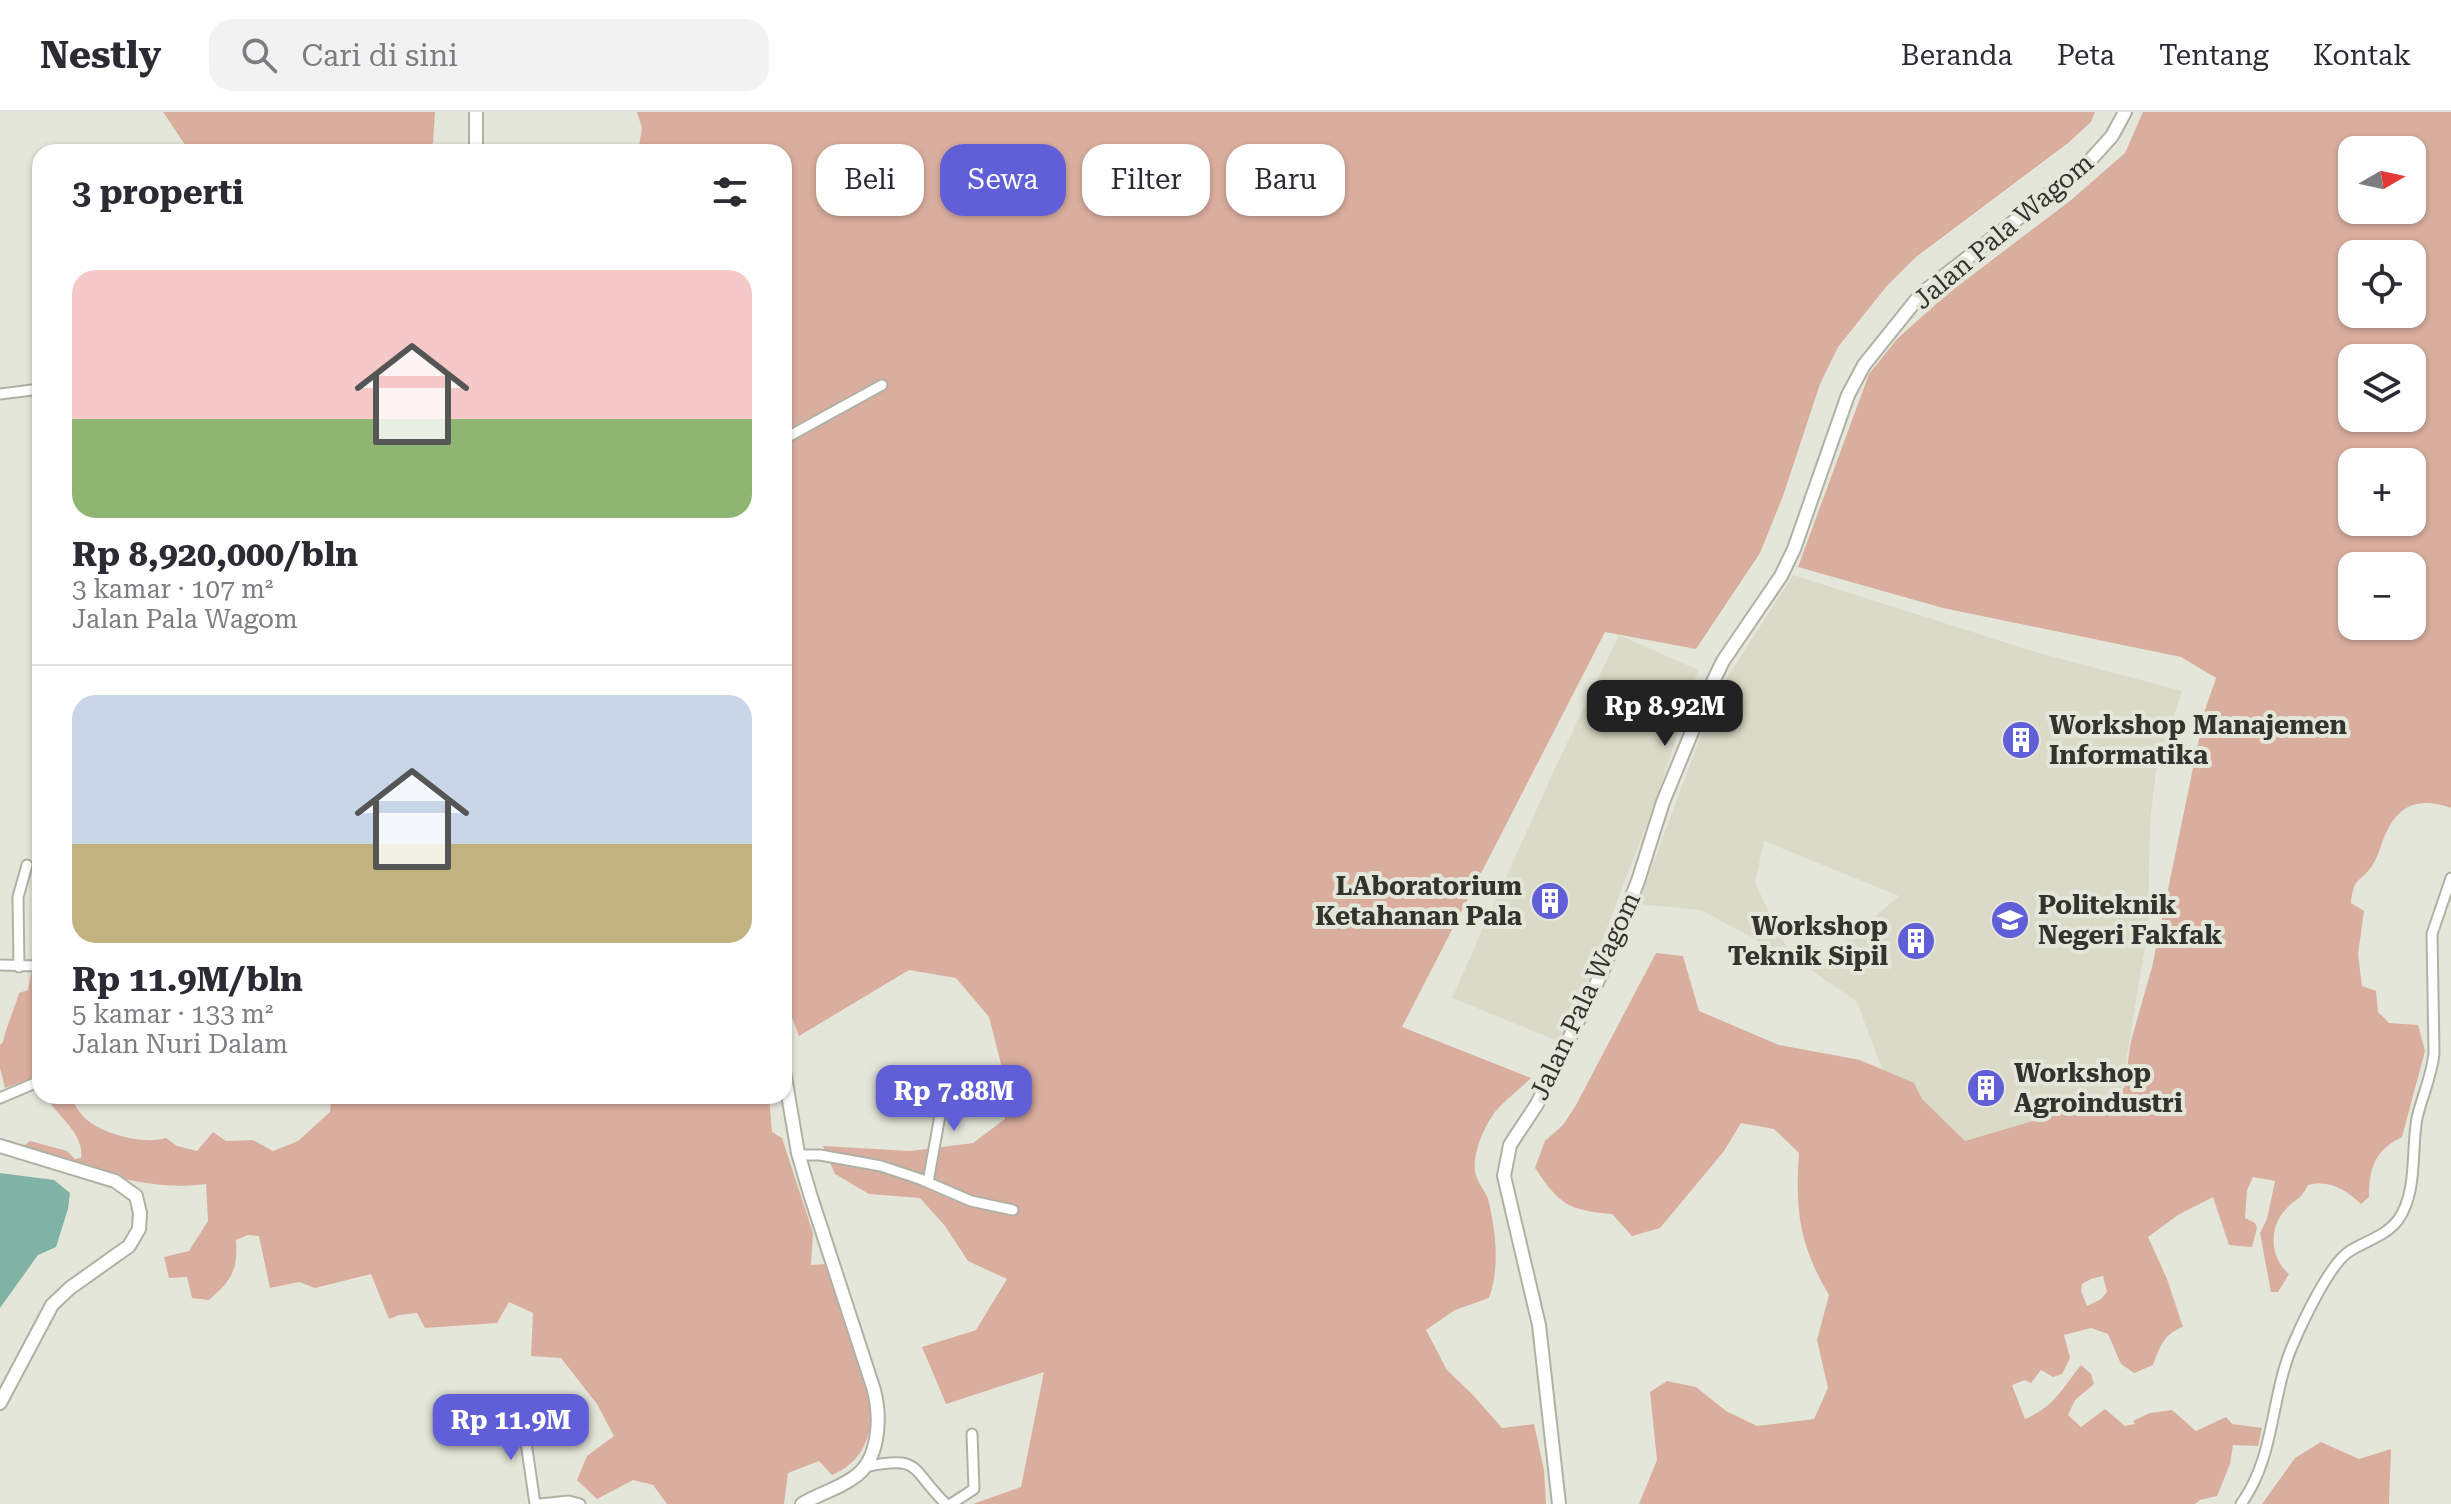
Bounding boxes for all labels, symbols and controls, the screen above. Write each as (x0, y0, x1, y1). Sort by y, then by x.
search box (209, 19, 769, 91)
text: Nestly (40, 33, 161, 77)
icon: search (237, 33, 281, 77)
text: Cari di sini (301, 38, 458, 73)
text: Beranda (1901, 39, 2013, 72)
text: Peta (2057, 39, 2115, 72)
text: Tentang (2159, 39, 2269, 72)
text: Kontak (2313, 39, 2411, 72)
north arrow (2338, 136, 2426, 224)
map controls (2338, 136, 2426, 640)
chip: Beli (816, 144, 924, 216)
chip: Sewa (940, 144, 1066, 216)
chip: Filter (1082, 144, 1210, 216)
chip: Baru (1226, 144, 1345, 216)
street label: Jalan Pala Wagom (1907, 147, 2099, 315)
icon: filters (708, 170, 752, 214)
text: 3 properti (72, 172, 244, 212)
button: locate (2338, 240, 2426, 328)
icon: home (340, 322, 484, 466)
button: layers (2338, 344, 2426, 432)
button: + (2338, 448, 2426, 536)
text: Rp 8,920,000/bln (72, 534, 358, 574)
button: − (2338, 552, 2426, 640)
text: 3 kamar · 107 m² (72, 574, 273, 604)
text: Jalan Pala Wagom (72, 604, 298, 634)
pin: Rp 8.92M (1582, 680, 1748, 748)
text: Rp 8.92M (1605, 691, 1725, 721)
place label: Workshop Manajemen Informatika (2049, 710, 2347, 770)
building icon: Workshop Manajemen Informatika (2000, 719, 2042, 761)
icon: home (340, 747, 484, 891)
place label: LAboratorium Ketahanan Pala (1315, 871, 1522, 931)
building icon: LAboratorium Ketahanan Pala (1529, 880, 1571, 922)
street label: Jalan Pala Wagom (1524, 887, 1646, 1105)
place label: Politeknik Negeri Fakfak (2038, 890, 2222, 950)
school or university icon: Politeknik Negeri Fakfak (1989, 899, 2031, 941)
place label: Workshop Teknik Sipil (1728, 911, 1888, 971)
building icon: Workshop Teknik Sipil (1895, 920, 1937, 962)
text: Rp 11.9M/bln (72, 959, 303, 999)
text: 5 kamar · 133 m² (72, 999, 273, 1029)
text: Jalan Nuri Dalam (72, 1029, 288, 1059)
place label: Workshop Agroindustri (2014, 1058, 2183, 1118)
pin: Rp 7.88M (871, 1065, 1037, 1133)
building icon: Workshop Agroindustri (1965, 1067, 2007, 1109)
text: Rp 7.88M (894, 1076, 1014, 1106)
pin: Rp 11.9M (428, 1394, 594, 1462)
text: Rp 11.9M (451, 1405, 571, 1435)

